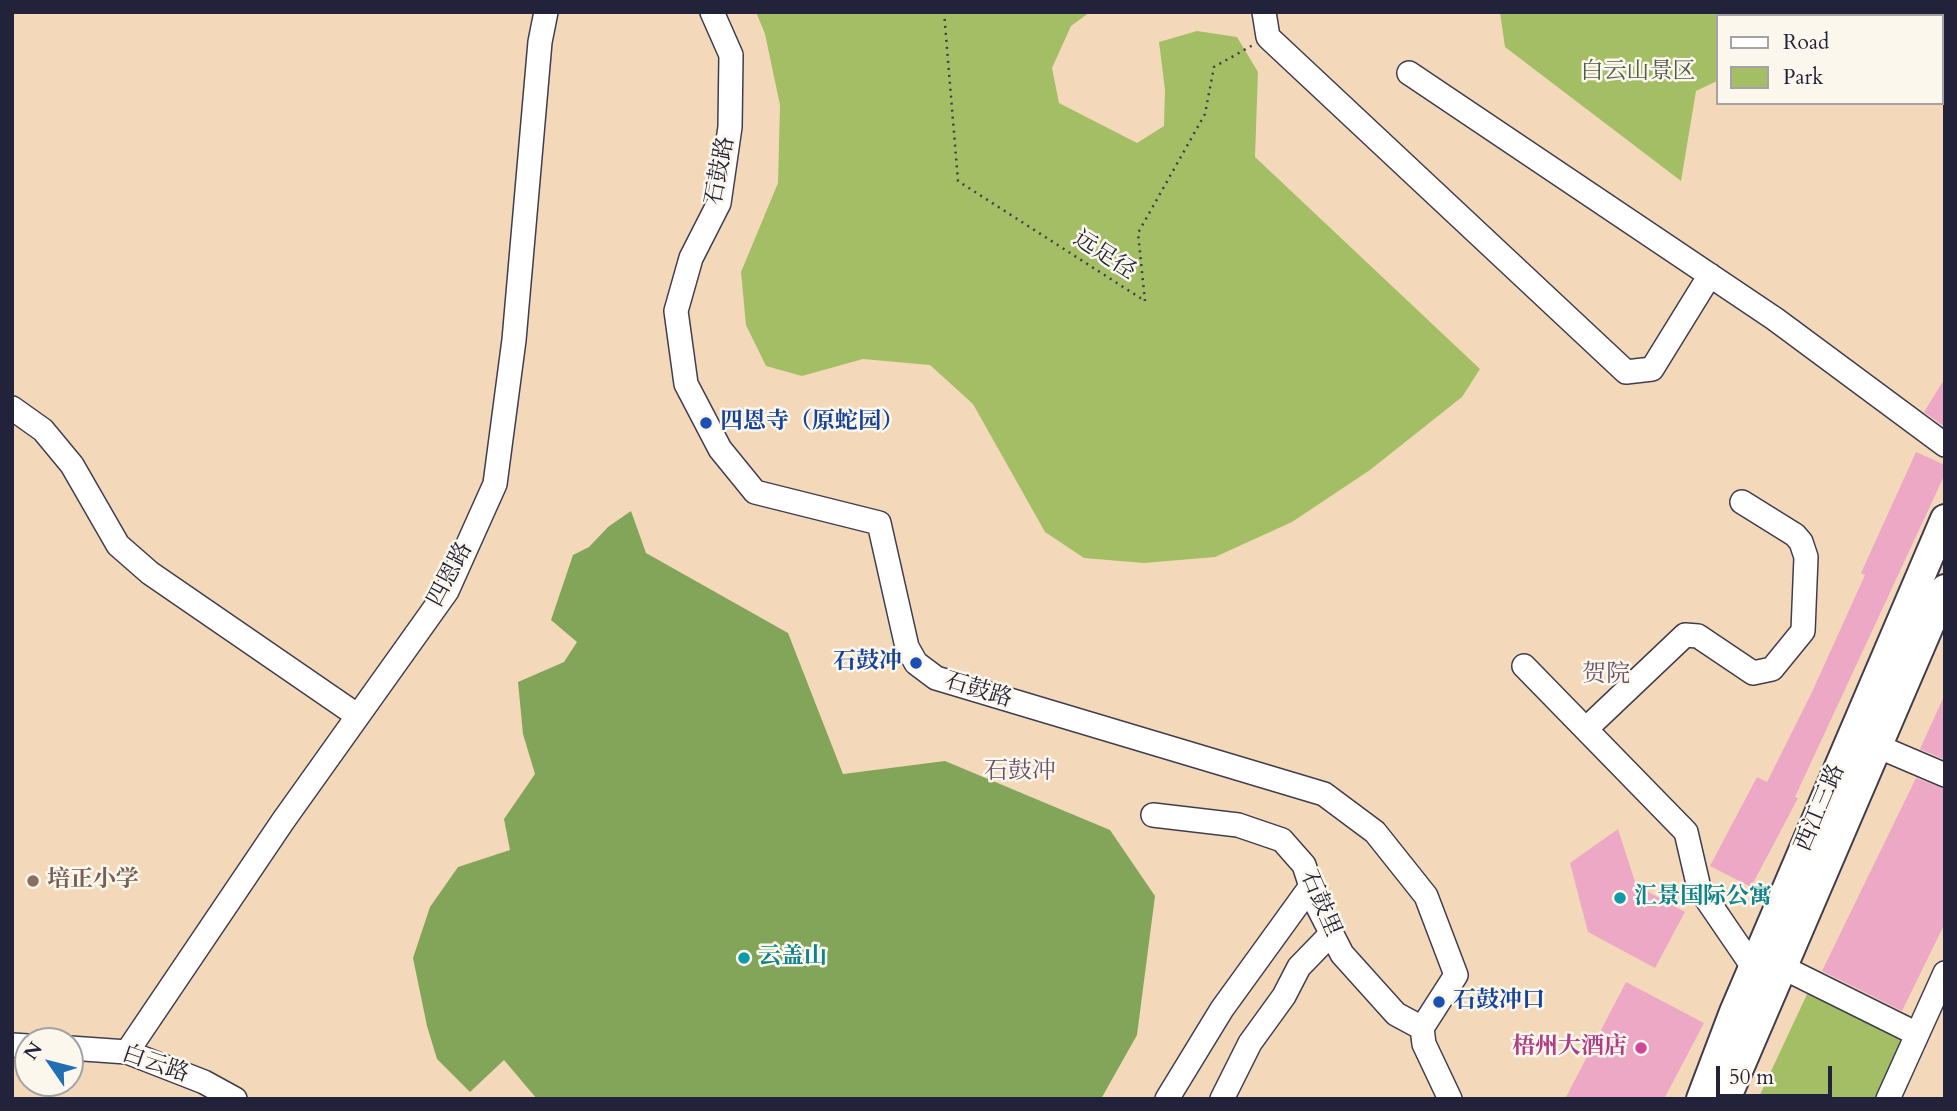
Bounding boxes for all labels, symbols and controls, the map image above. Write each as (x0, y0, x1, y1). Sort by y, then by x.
legend (1716, 14, 1943, 105)
text: Road (1783, 28, 1829, 57)
park label: 白云山景区 (1581, 59, 1695, 87)
text: Park (1783, 63, 1823, 92)
street label: 石鼓路 (701, 135, 741, 207)
street label: 远足径 (1068, 226, 1140, 286)
place label: 四恩寺（原蛇园） (720, 409, 904, 437)
marker: 四恩寺（原蛇园） (698, 415, 714, 431)
street label: 四恩路 (423, 538, 479, 612)
place label: 石鼓冲 (833, 649, 902, 677)
marker: 石鼓冲 (908, 655, 924, 671)
district label: 贺院 (1582, 661, 1630, 689)
street label: 石鼓路 (941, 668, 1015, 714)
district label: 石鼓冲 (984, 758, 1056, 786)
street label: 西江三路 (1790, 760, 1852, 856)
place label: 培正小学 (47, 867, 139, 895)
street label: 石鼓里 (1294, 867, 1346, 941)
marker: 培正小学 (25, 873, 41, 889)
place label: 汇景国际公寓 (1634, 884, 1772, 912)
marker: 汇景国际公寓 (1612, 890, 1628, 906)
place label: 云盖山 (758, 944, 827, 972)
marker: 云盖山 (736, 950, 752, 966)
place label: 石鼓冲口 (1453, 988, 1545, 1016)
marker: 石鼓冲口 (1431, 994, 1447, 1010)
north arrow (14, 1027, 84, 1097)
place label: 梧州大酒店 (1512, 1034, 1627, 1062)
text: N (18, 1037, 49, 1065)
marker: 梧州大酒店 (1633, 1040, 1649, 1056)
street label: 白云路 (118, 1041, 192, 1089)
scale bar (1719, 1052, 1834, 1096)
text: 50 m (1729, 1063, 1774, 1092)

